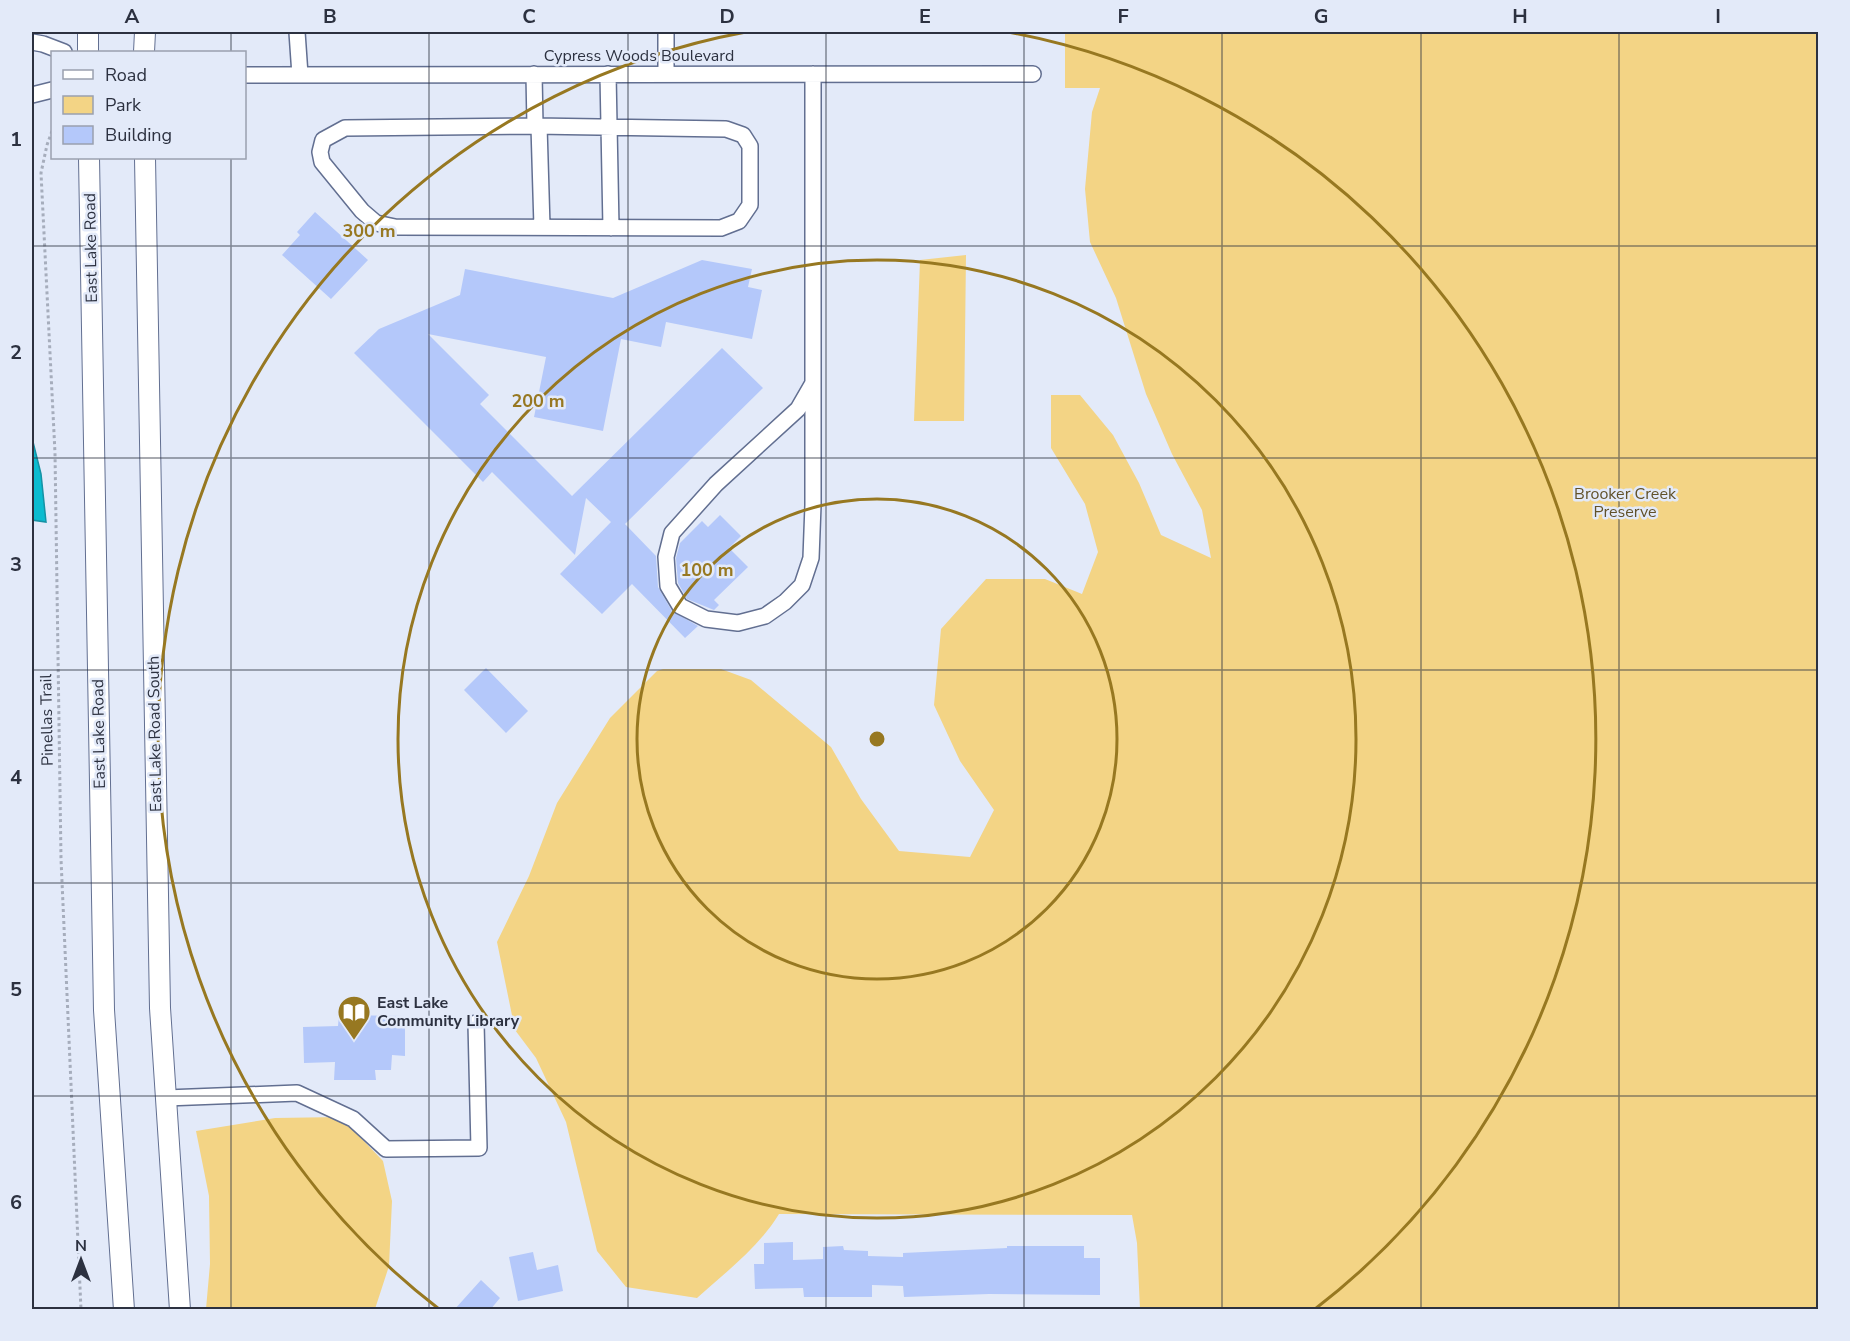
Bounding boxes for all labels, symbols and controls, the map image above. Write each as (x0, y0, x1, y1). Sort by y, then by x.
text: A (125, 3, 140, 30)
text: B (323, 3, 337, 30)
text: C (522, 3, 536, 30)
text: D (719, 3, 735, 30)
text: E (919, 3, 931, 30)
text: F (1117, 3, 1129, 30)
text: G (1314, 3, 1328, 30)
text: H (1512, 3, 1528, 30)
text: I (1715, 3, 1721, 30)
street label: Cypress Woods Boulevard (544, 45, 734, 67)
legend (51, 51, 246, 159)
text: Road (105, 63, 147, 87)
text: Park (105, 93, 142, 117)
text: Building (105, 123, 172, 147)
text: 1 (10, 126, 22, 153)
street label: East Lake Road (79, 193, 103, 303)
text: 300 m (342, 219, 396, 243)
text: 2 (10, 339, 22, 366)
text: 200 m (511, 389, 565, 413)
park label: Brooker Creek Preserve (1574, 483, 1677, 523)
text: 3 (10, 551, 22, 578)
text: 100 m (680, 558, 734, 582)
street label: East Lake Road South (143, 656, 167, 812)
street label: Pinellas Trail (35, 673, 59, 766)
street label: East Lake Road (87, 679, 111, 789)
centre of rings (867, 729, 887, 749)
text: 4 (10, 764, 22, 791)
text: 5 (10, 976, 22, 1003)
place label: East Lake Community Library (377, 992, 520, 1032)
library icon: East Lake Community Library (336, 994, 372, 1041)
text: 6 (10, 1189, 22, 1216)
north arrow (51, 1230, 111, 1290)
text: N (75, 1235, 87, 1257)

